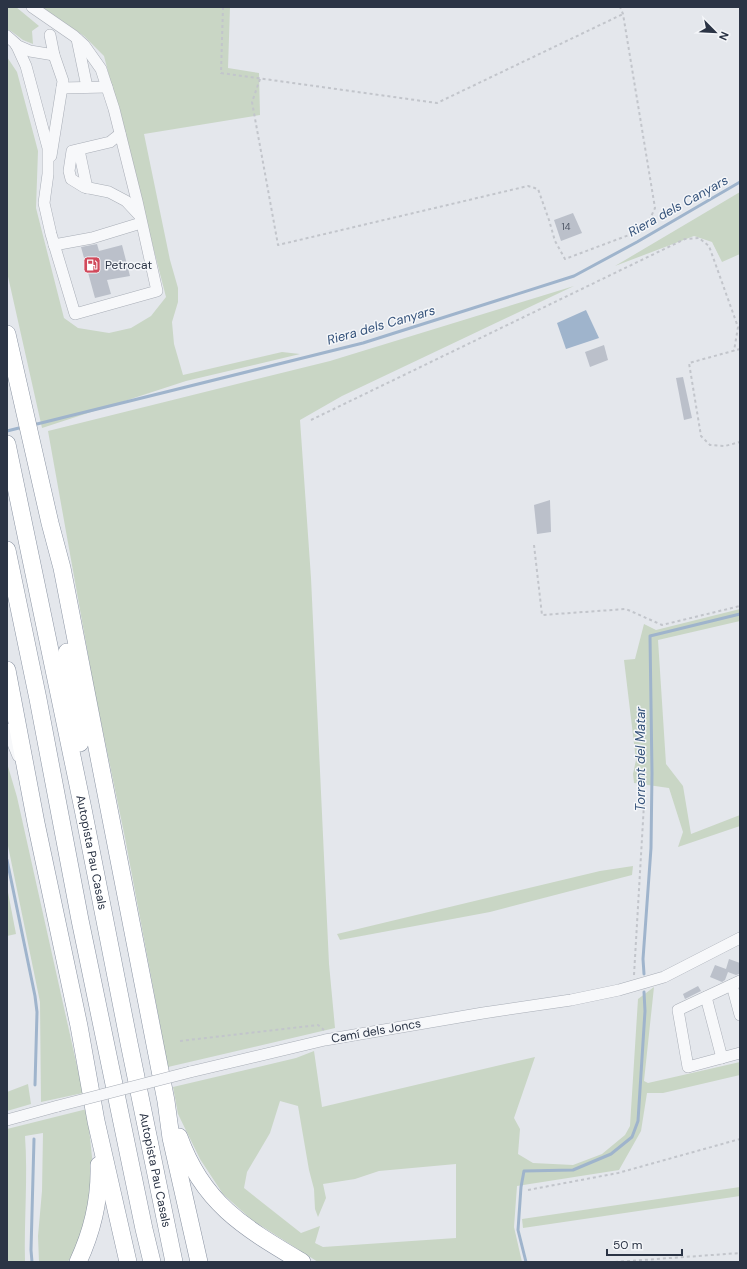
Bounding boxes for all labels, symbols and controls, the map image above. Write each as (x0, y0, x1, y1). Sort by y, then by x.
north arrow (695, 12, 735, 52)
text: N (716, 30, 732, 43)
water label: Riera dels Canyars (625, 171, 731, 241)
house number: 14 (561, 220, 571, 233)
fuel station icon: Petrocat (82, 255, 102, 275)
place label: Petrocat (105, 257, 152, 273)
water label: Riera dels Canyars (325, 301, 437, 349)
water label: Torrent del Matar (632, 706, 649, 811)
street label: Autopista Pau Casals (72, 793, 111, 911)
street label: Camí dels Joncs (330, 1015, 422, 1047)
street label: Autopista Pau Casals (136, 1111, 175, 1229)
scale bar (607, 1231, 682, 1257)
text: 50 m (613, 1237, 642, 1253)

